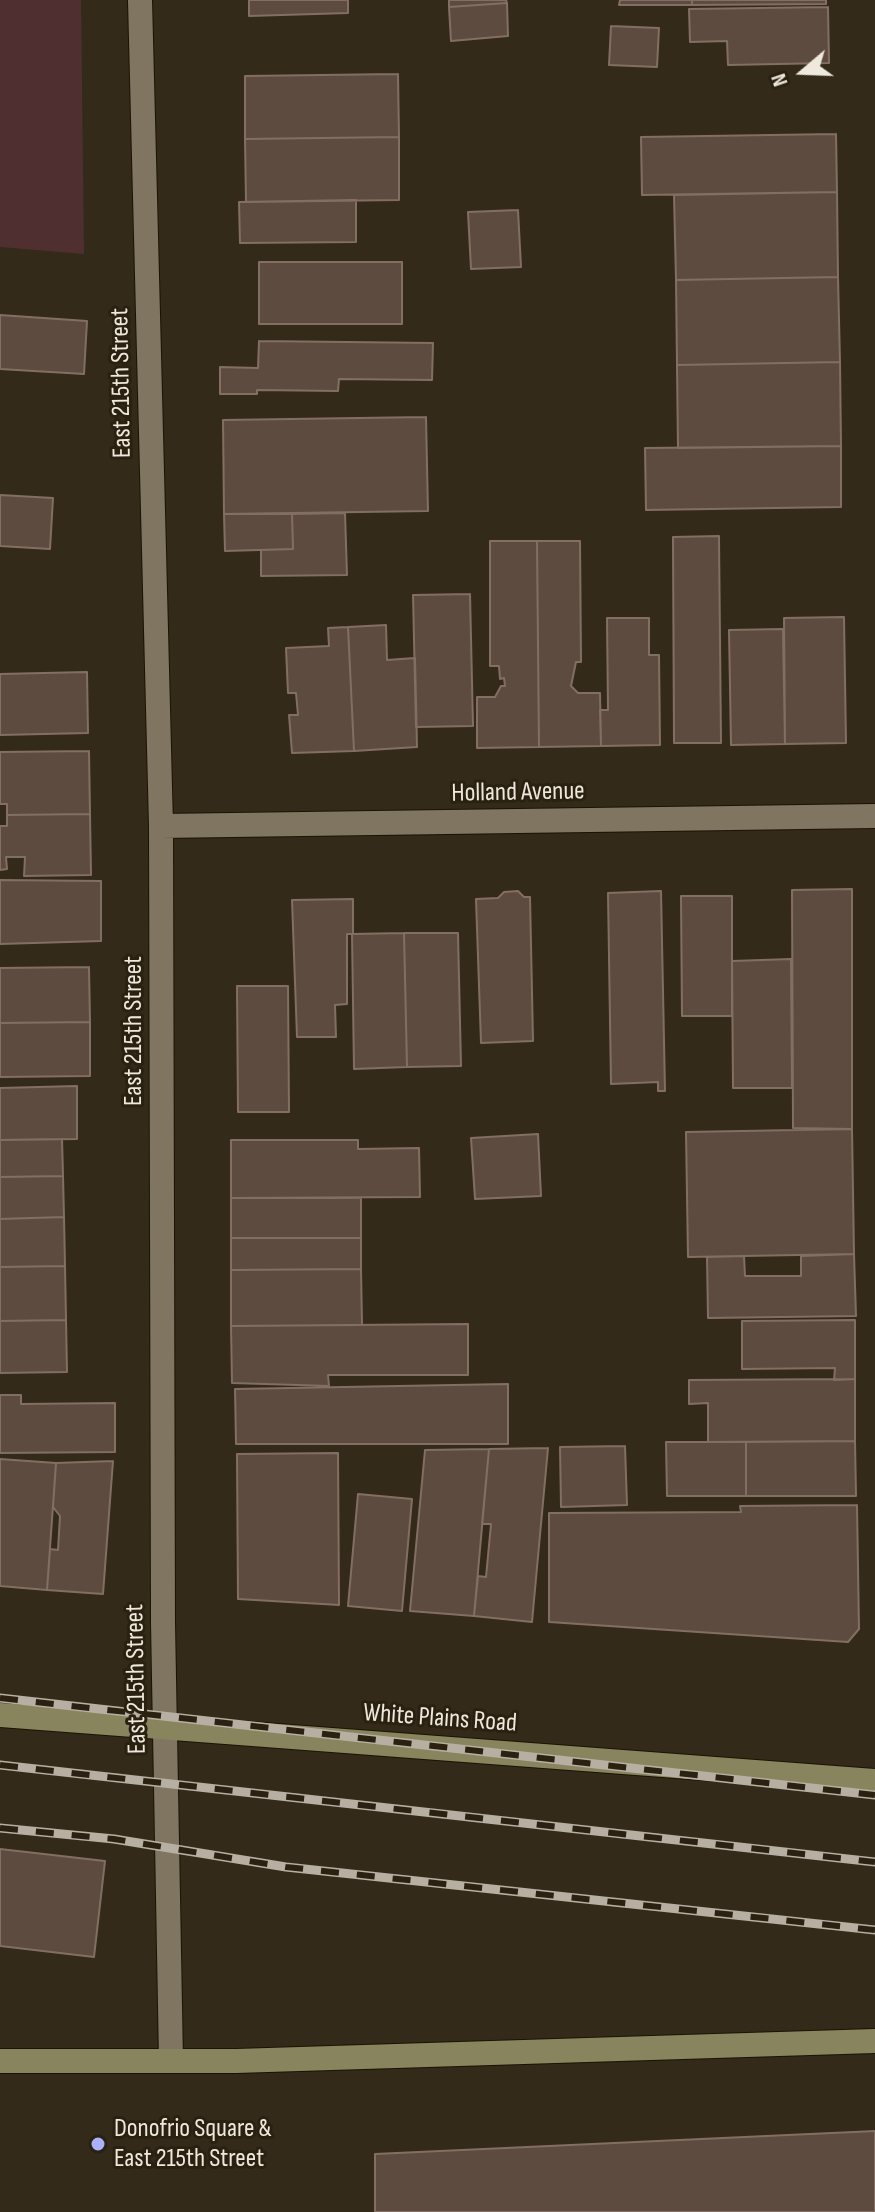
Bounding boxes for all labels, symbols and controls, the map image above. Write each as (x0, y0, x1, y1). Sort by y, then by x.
north arrow (763, 32, 843, 112)
text: N (765, 70, 795, 90)
street label: East 215th Street (105, 308, 139, 458)
street label: Holland Avenue (451, 776, 585, 810)
street label: East 215th Street (118, 956, 150, 1106)
street label: East 215th Street (120, 1604, 154, 1754)
street label: White Plains Road (362, 1698, 518, 1740)
place label: Donofrio Square & East 215th Street (114, 2113, 272, 2174)
marker: Donofrio Square & East 215th Street (89, 2135, 107, 2153)

